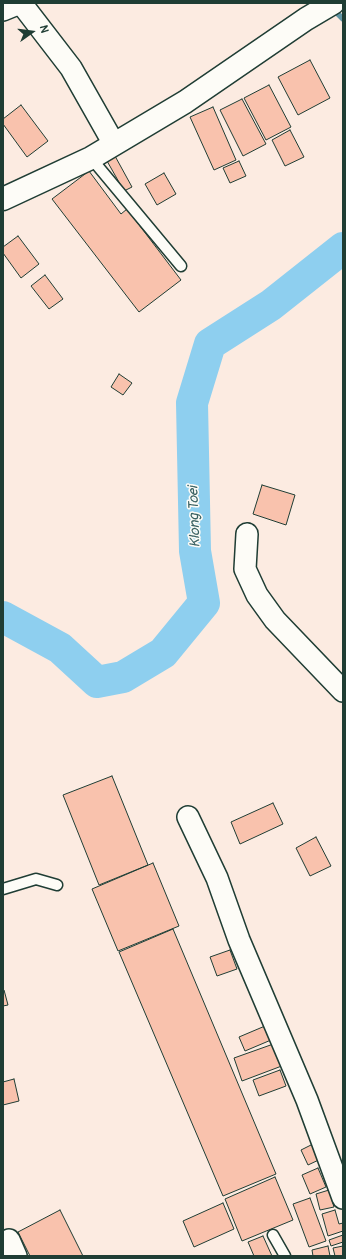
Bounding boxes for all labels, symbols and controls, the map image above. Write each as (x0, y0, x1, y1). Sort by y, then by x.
north arrow (12, 12, 52, 52)
text: N (37, 24, 51, 34)
water label: Klong Toei (186, 486, 204, 548)

